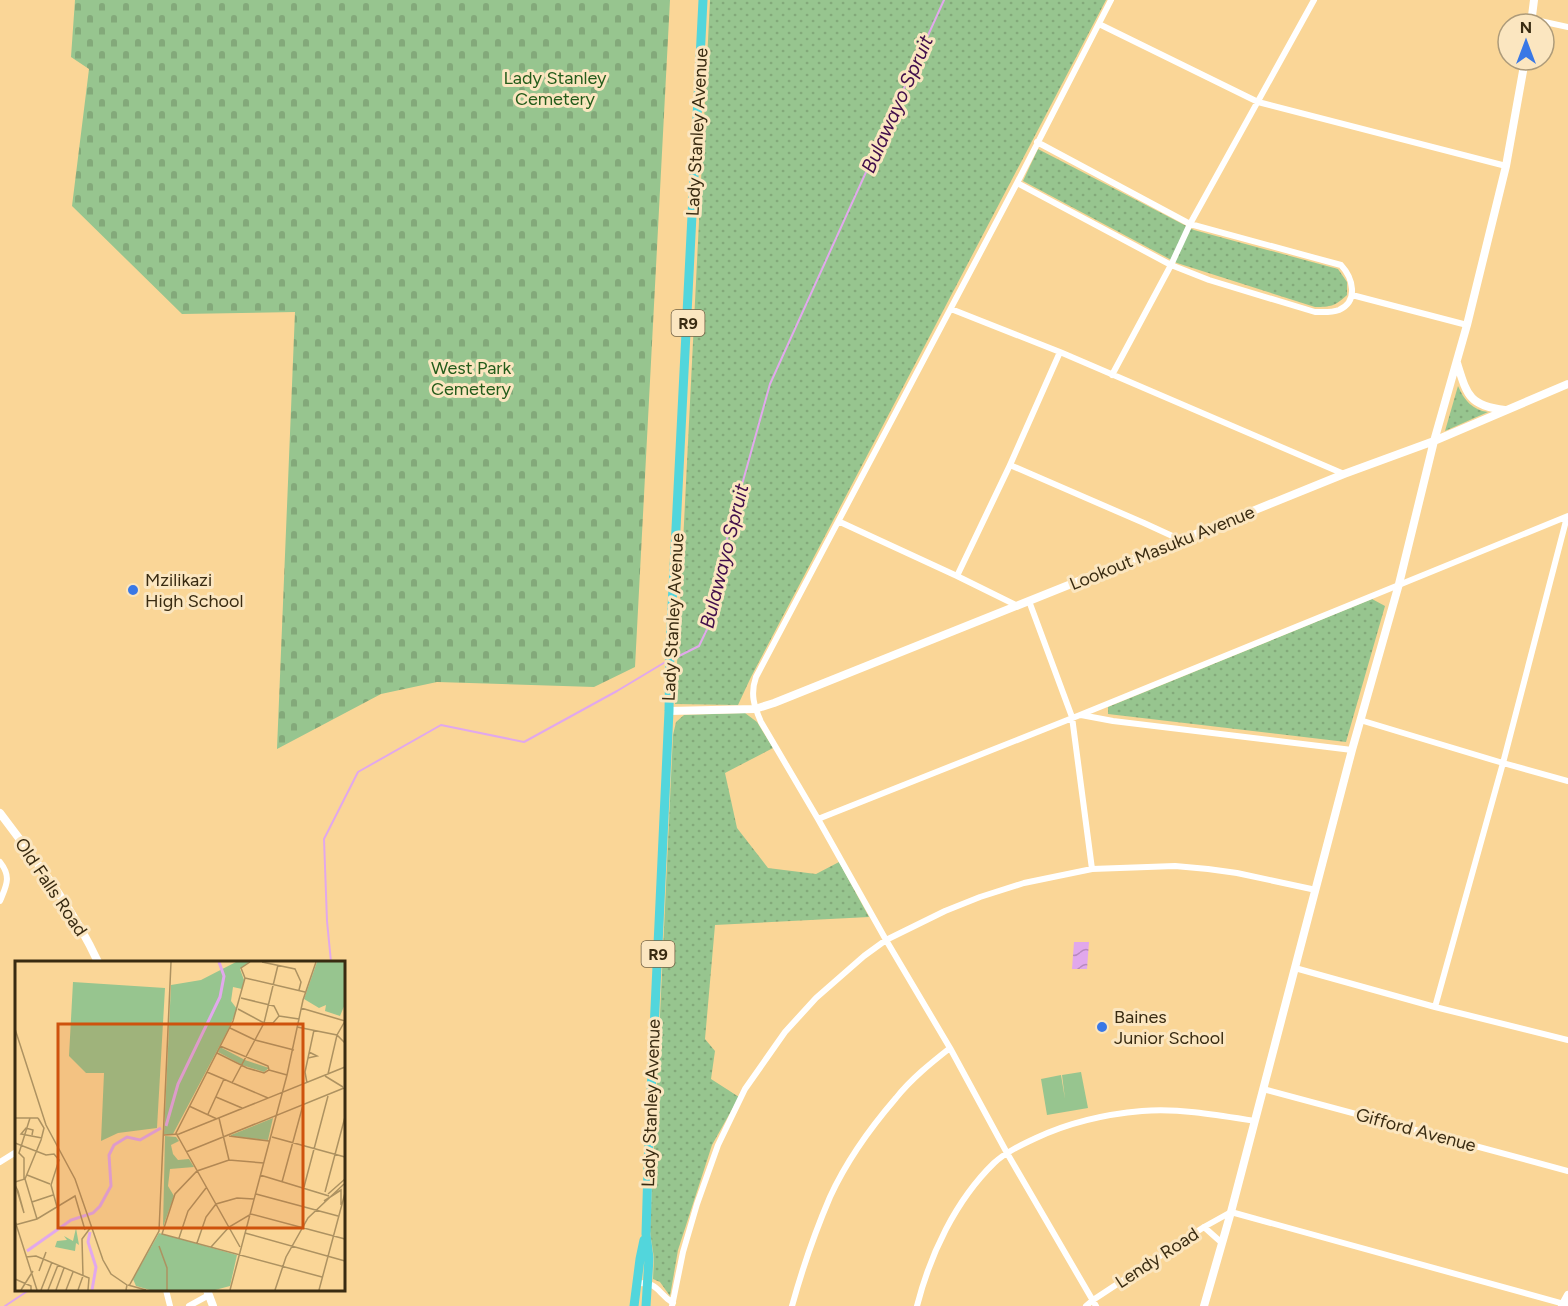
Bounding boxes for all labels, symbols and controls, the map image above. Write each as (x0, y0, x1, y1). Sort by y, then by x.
north arrow (1496, 12, 1556, 72)
text: N (1520, 18, 1532, 37)
water label: Bulawayo Spruit (856, 31, 938, 177)
street label: Lady Stanley Avenue (682, 47, 712, 217)
park label: Lady Stanley Cemetery (503, 67, 607, 110)
road number: R9 (672, 310, 704, 336)
park label: West Park Cemetery (431, 357, 512, 400)
water label: Bulawayo Spruit (694, 481, 754, 631)
street label: Lookout Masuku Avenue (1066, 501, 1258, 595)
street label: Lady Stanley Avenue (658, 532, 688, 702)
place label: Mzilikazi High School (145, 569, 243, 612)
marker: Mzilikazi High School (126, 583, 140, 597)
street label: Old Falls Road (10, 834, 92, 940)
road number: R9 (642, 941, 674, 967)
inset map (15, 961, 345, 1291)
place label: Baines Junior School (1114, 1006, 1224, 1049)
street label: Lady Stanley Avenue (637, 1018, 665, 1188)
marker: Baines Junior School (1095, 1020, 1109, 1034)
street label: Gifford Avenue (1354, 1103, 1479, 1157)
street label: Lendy Road (1111, 1223, 1203, 1293)

